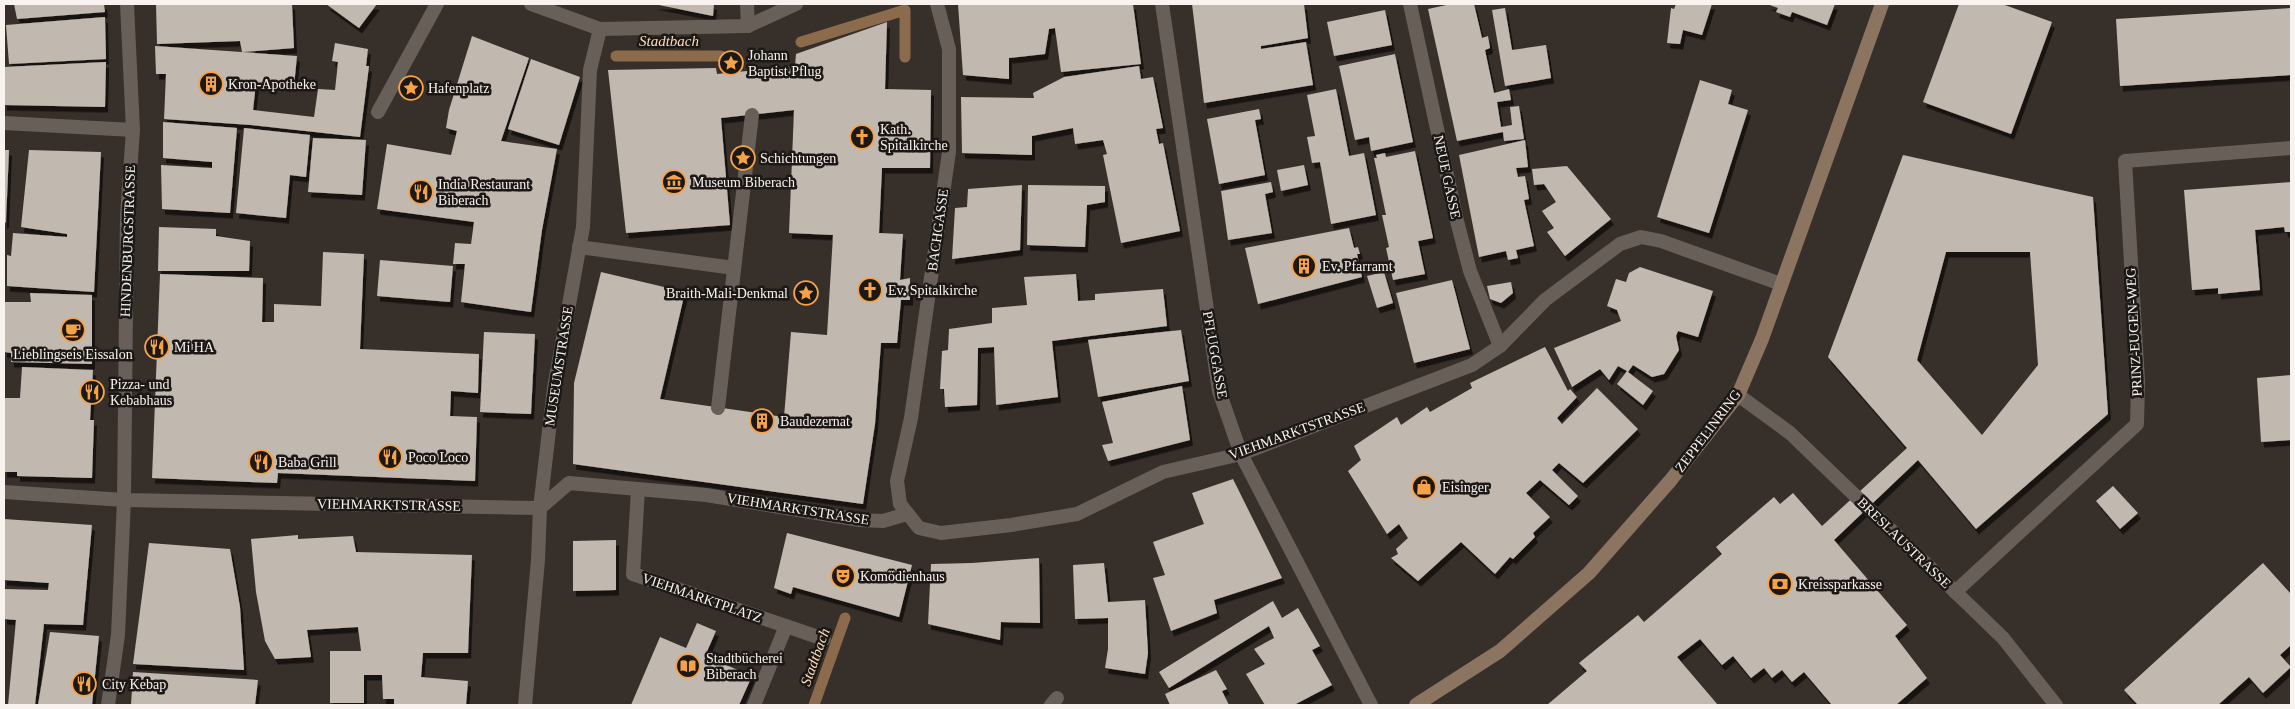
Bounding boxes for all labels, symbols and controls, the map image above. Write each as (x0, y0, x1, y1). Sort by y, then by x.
water label: Stadtbach (639, 33, 699, 49)
place label: Johann Baptist Pflug (748, 48, 822, 79)
place icon: Johann Baptist Pflug (718, 50, 744, 76)
building icon: Kron-Apotheke (198, 71, 224, 97)
place icon: Hafenplatz (398, 75, 424, 101)
place label: Kron-Apotheke (228, 77, 316, 92)
place label: Hafenplatz (428, 81, 489, 96)
place label: Kath. Spitalkirche (880, 122, 948, 153)
church icon: Kath. Spitalkirche (849, 124, 875, 150)
street label: NEUE GASSE (1431, 134, 1463, 220)
place icon: Schichtungen (730, 145, 756, 171)
place label: Schichtungen (760, 151, 836, 166)
street label: HINDENBURGSTRASSE (118, 165, 138, 317)
museum icon: Museum Biberach (661, 169, 687, 195)
place label: Museum Biberach (692, 175, 795, 190)
place label: India Restaurant Biberach (438, 177, 530, 208)
restaurant icon: India Restaurant Biberach (408, 179, 434, 205)
street label: BACHGASSE (925, 188, 951, 272)
building icon: Ev. Pfarramt (1291, 253, 1317, 279)
place label: Ev. Pfarramt (1322, 259, 1393, 274)
street label: PRINZ-EUGEN-WEG (2123, 267, 2145, 397)
church icon: Ev. Spitalkirche (857, 277, 883, 303)
place icon: Braith-Mali-Denkmal (793, 280, 819, 306)
place label: Ev. Spitalkirche (888, 283, 977, 298)
place label: Braith-Mali-Denkmal (666, 286, 788, 301)
street label: MUSEUMSTRASSE (542, 305, 576, 427)
street label: PFLUGGASSE (1200, 310, 1230, 400)
cafe icon: Lieblingseis Eissalon (60, 317, 86, 343)
restaurant icon: Mi HA (144, 334, 170, 360)
place label: Mi HA (174, 340, 215, 355)
place label: Lieblingseis Eissalon (13, 347, 133, 362)
place label: Pizza- und Kebabhaus (110, 377, 172, 408)
restaurant icon: Pizza- und Kebabhaus (79, 379, 105, 405)
street label: ZEPPELINRING (1672, 387, 1744, 475)
street label: VIEHMARKTSTRASSE (1227, 399, 1367, 463)
building icon: Baudezernat (749, 408, 775, 434)
place label: Baudezernat (780, 414, 850, 429)
restaurant icon: Poco Loco (377, 444, 403, 470)
restaurant icon: Baba Grill (248, 449, 274, 475)
place label: Poco Loco (408, 450, 468, 465)
place label: Baba Grill (278, 455, 337, 470)
shop icon: Eisinger (1411, 474, 1437, 500)
place label: Eisinger (1442, 480, 1489, 495)
street label: VIEHMARKTSTRASSE (726, 490, 870, 528)
street label: BRESLAUSTRASSE (1854, 495, 1954, 591)
street label: VIEHMARKTSTRASSE (317, 496, 461, 514)
theatre icon: Komödienhaus (830, 563, 856, 589)
place label: Komödienhaus (860, 569, 945, 584)
street label: VIEHMARKTPLATZ (640, 570, 764, 626)
bank icon: Kreissparkasse (1767, 571, 1793, 597)
place label: Kreissparkasse (1798, 577, 1882, 592)
water label: Stadtbach (797, 626, 833, 688)
place label: Stadtbücherei Biberach (706, 651, 783, 682)
library icon: Stadtbücherei Biberach (675, 653, 701, 679)
restaurant icon: City Kebap (71, 671, 97, 697)
place label: City Kebap (102, 677, 166, 692)

